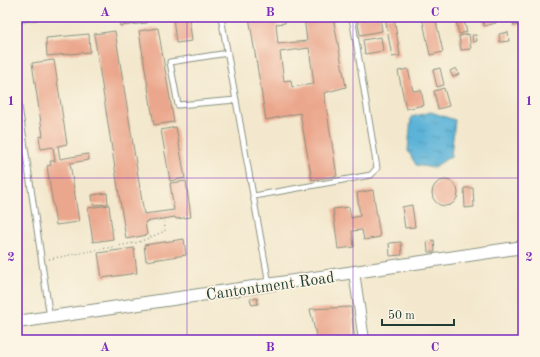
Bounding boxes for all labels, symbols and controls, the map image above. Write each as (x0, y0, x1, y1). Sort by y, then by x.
text: A (100, 6, 110, 19)
text: B (265, 6, 275, 19)
text: C (431, 6, 439, 19)
text: 1 (7, 95, 15, 108)
text: 1 (525, 95, 533, 108)
text: 2 (7, 251, 15, 264)
text: 2 (525, 251, 533, 264)
street label: Cantontment Road (205, 270, 336, 304)
scale bar (382, 301, 454, 327)
text: 50 m (388, 309, 415, 322)
text: A (100, 341, 110, 354)
text: B (265, 341, 275, 354)
text: C (431, 341, 439, 354)

